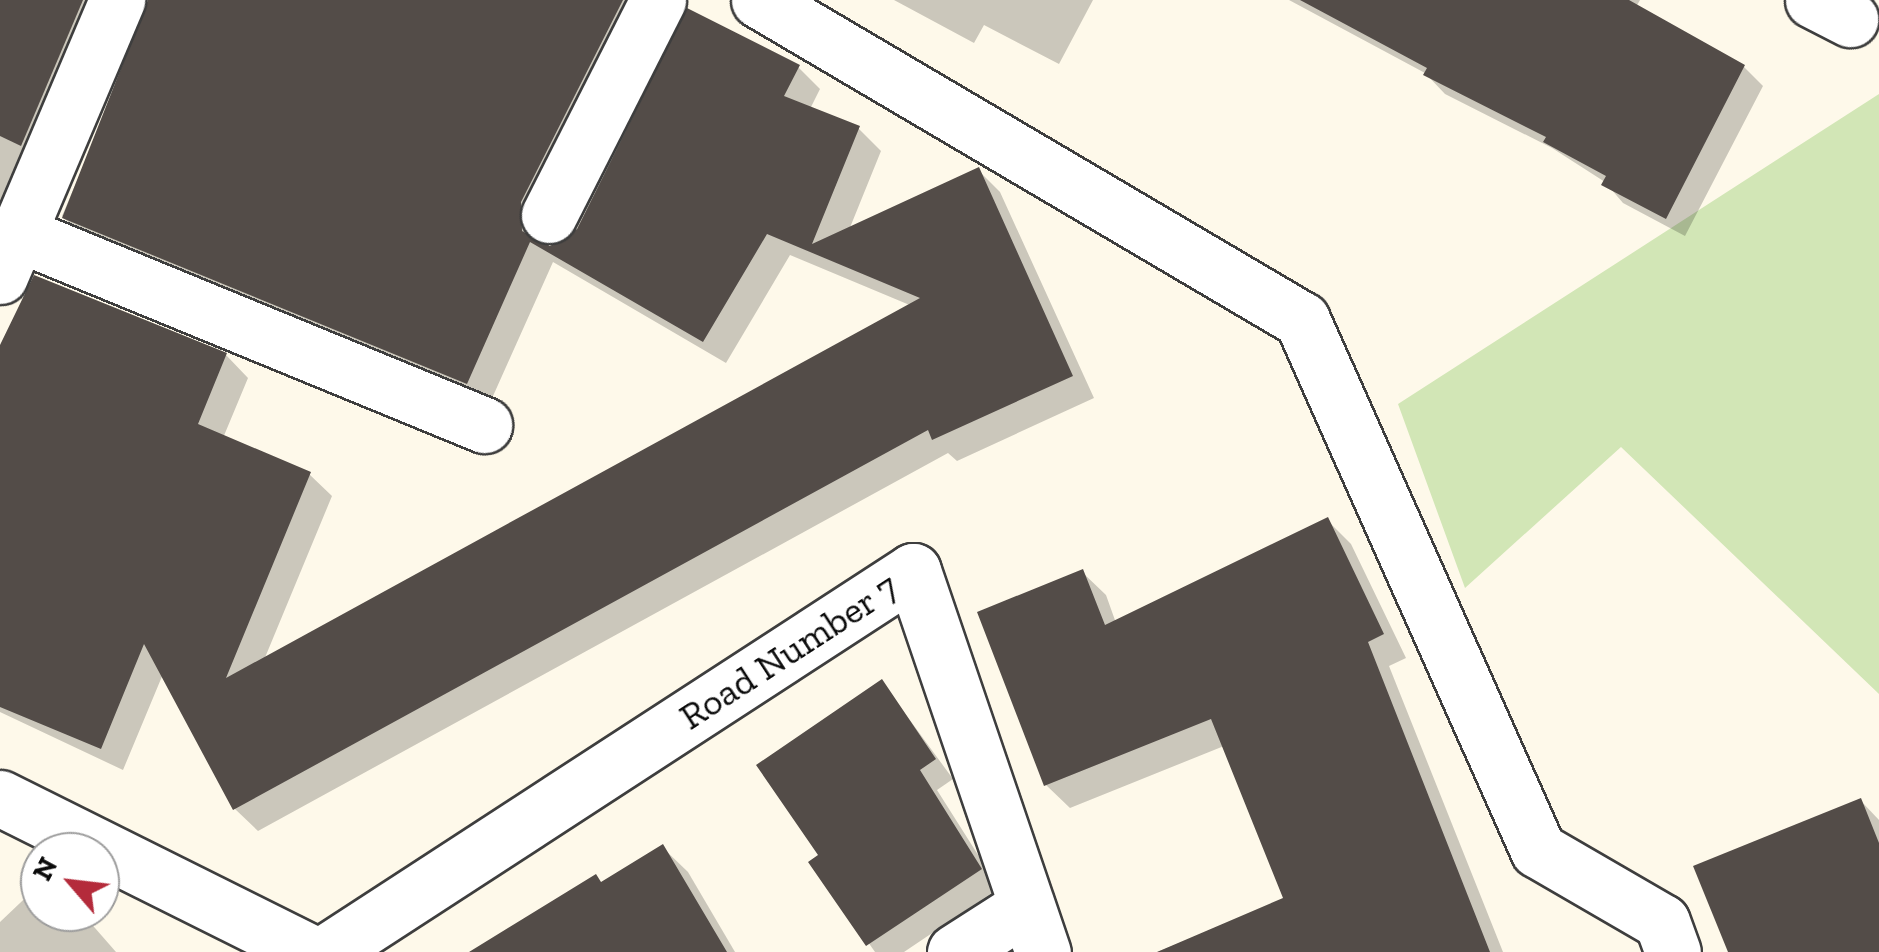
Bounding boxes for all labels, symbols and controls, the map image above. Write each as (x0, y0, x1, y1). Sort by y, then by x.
street label: Road Number 7 (671, 564, 907, 740)
north arrow (20, 832, 120, 932)
text: N (25, 851, 64, 886)

